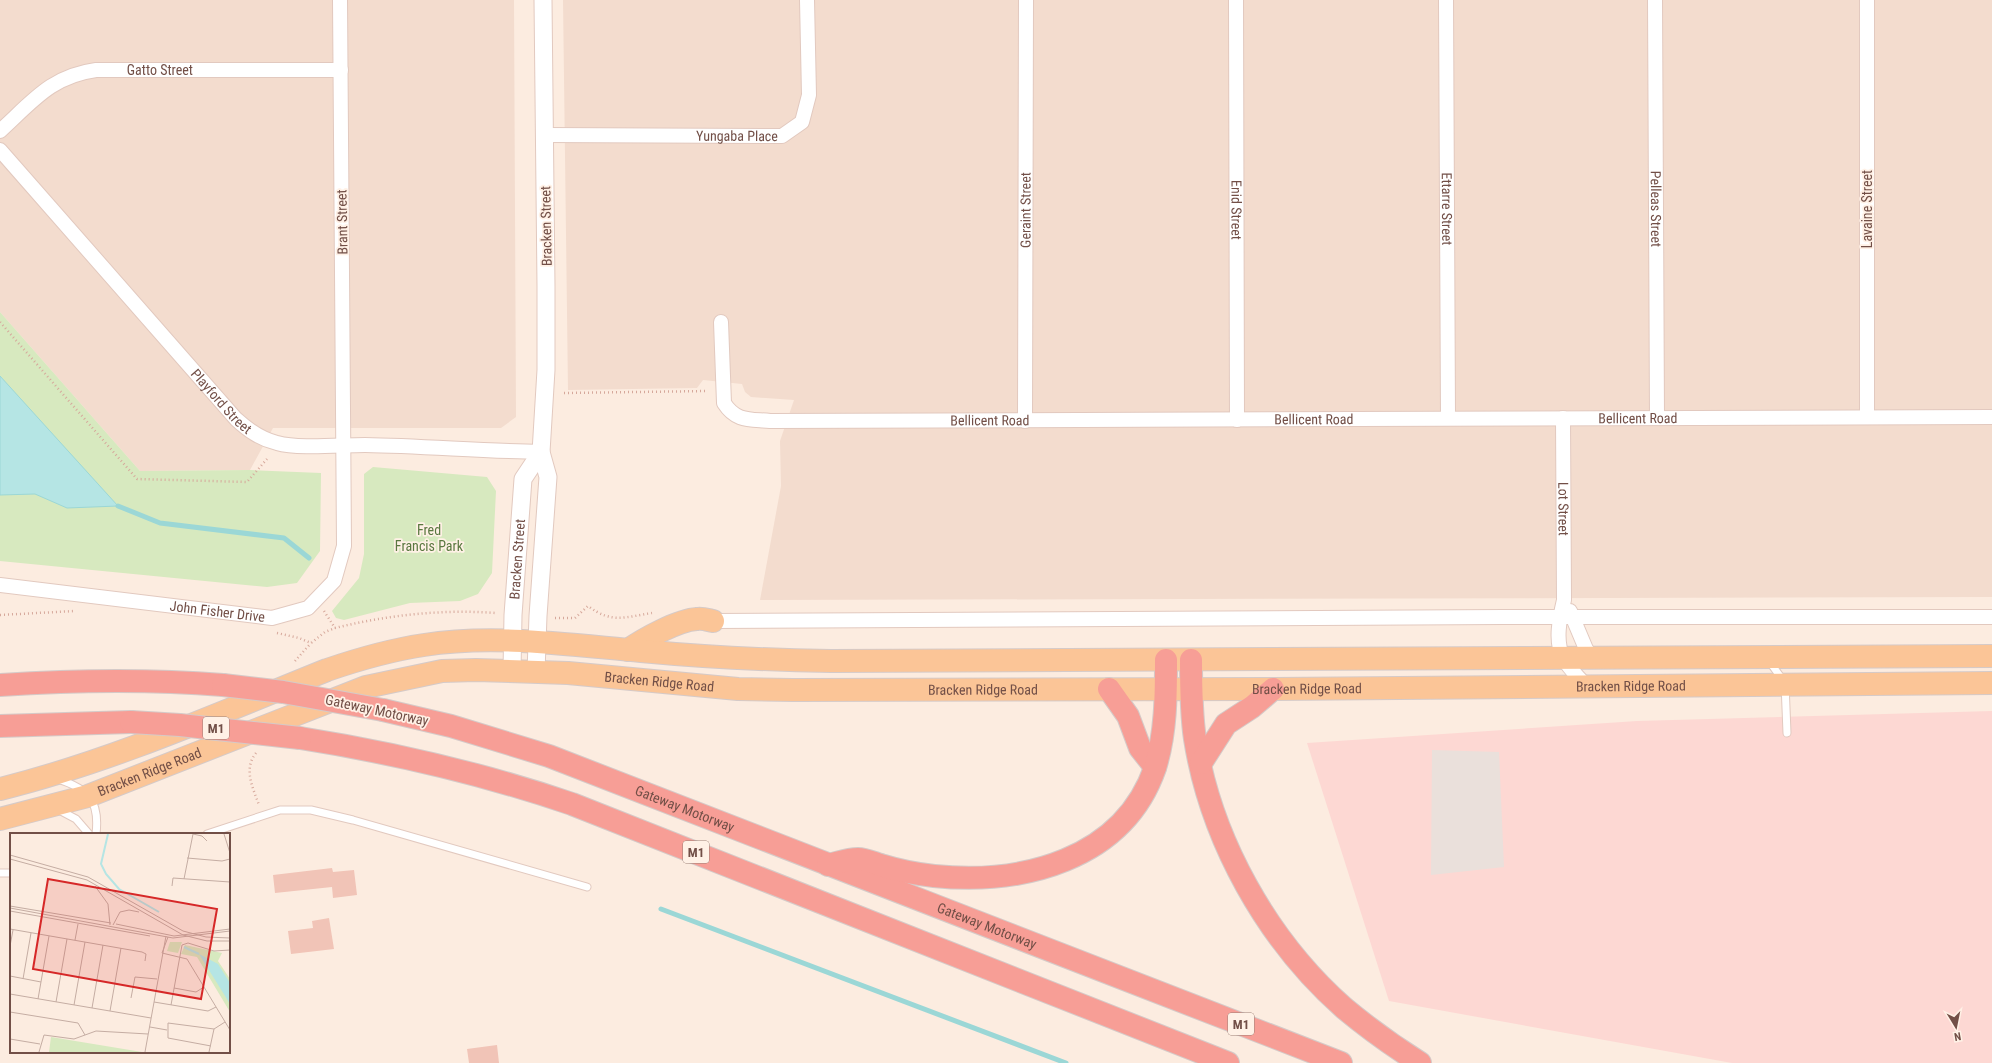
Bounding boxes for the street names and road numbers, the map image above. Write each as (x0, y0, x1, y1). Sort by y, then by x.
street label: Gatto Street (127, 62, 193, 78)
street label: Yungaba Place (696, 128, 778, 144)
street label: Lavaine Street (1859, 170, 1875, 248)
street label: Pelleas Street (1648, 171, 1664, 247)
street label: Geraint Street (1017, 172, 1034, 248)
street label: Ettarre Street (1439, 172, 1455, 246)
street label: Enid Street (1228, 180, 1245, 240)
street label: Bracken Street (537, 186, 555, 266)
street label: Brant Street (333, 189, 351, 255)
street label: Playford Street (188, 366, 255, 437)
street label: Bellicent Road (1598, 410, 1678, 426)
street label: Bellicent Road (1274, 411, 1354, 427)
street label: Bellicent Road (950, 412, 1030, 428)
street label: Lot Street (1555, 482, 1572, 536)
street label: Bracken Street (506, 518, 528, 600)
street label: John Fisher Drive (169, 598, 266, 625)
street label: Bracken Ridge Road (604, 668, 715, 695)
street label: Bracken Ridge Road (1576, 678, 1686, 694)
street label: Bracken Ridge Road (1252, 680, 1362, 697)
street label: Bracken Ridge Road (928, 681, 1038, 698)
street label: Gateway Motorway (324, 691, 430, 729)
road number: M1 (203, 717, 229, 739)
street label: Bracken Ridge Road (95, 744, 204, 799)
street label: Gateway Motorway (633, 782, 737, 835)
road number: M1 (683, 841, 709, 863)
street label: Gateway Motorway (935, 899, 1039, 952)
road number: M1 (1228, 1013, 1254, 1035)

